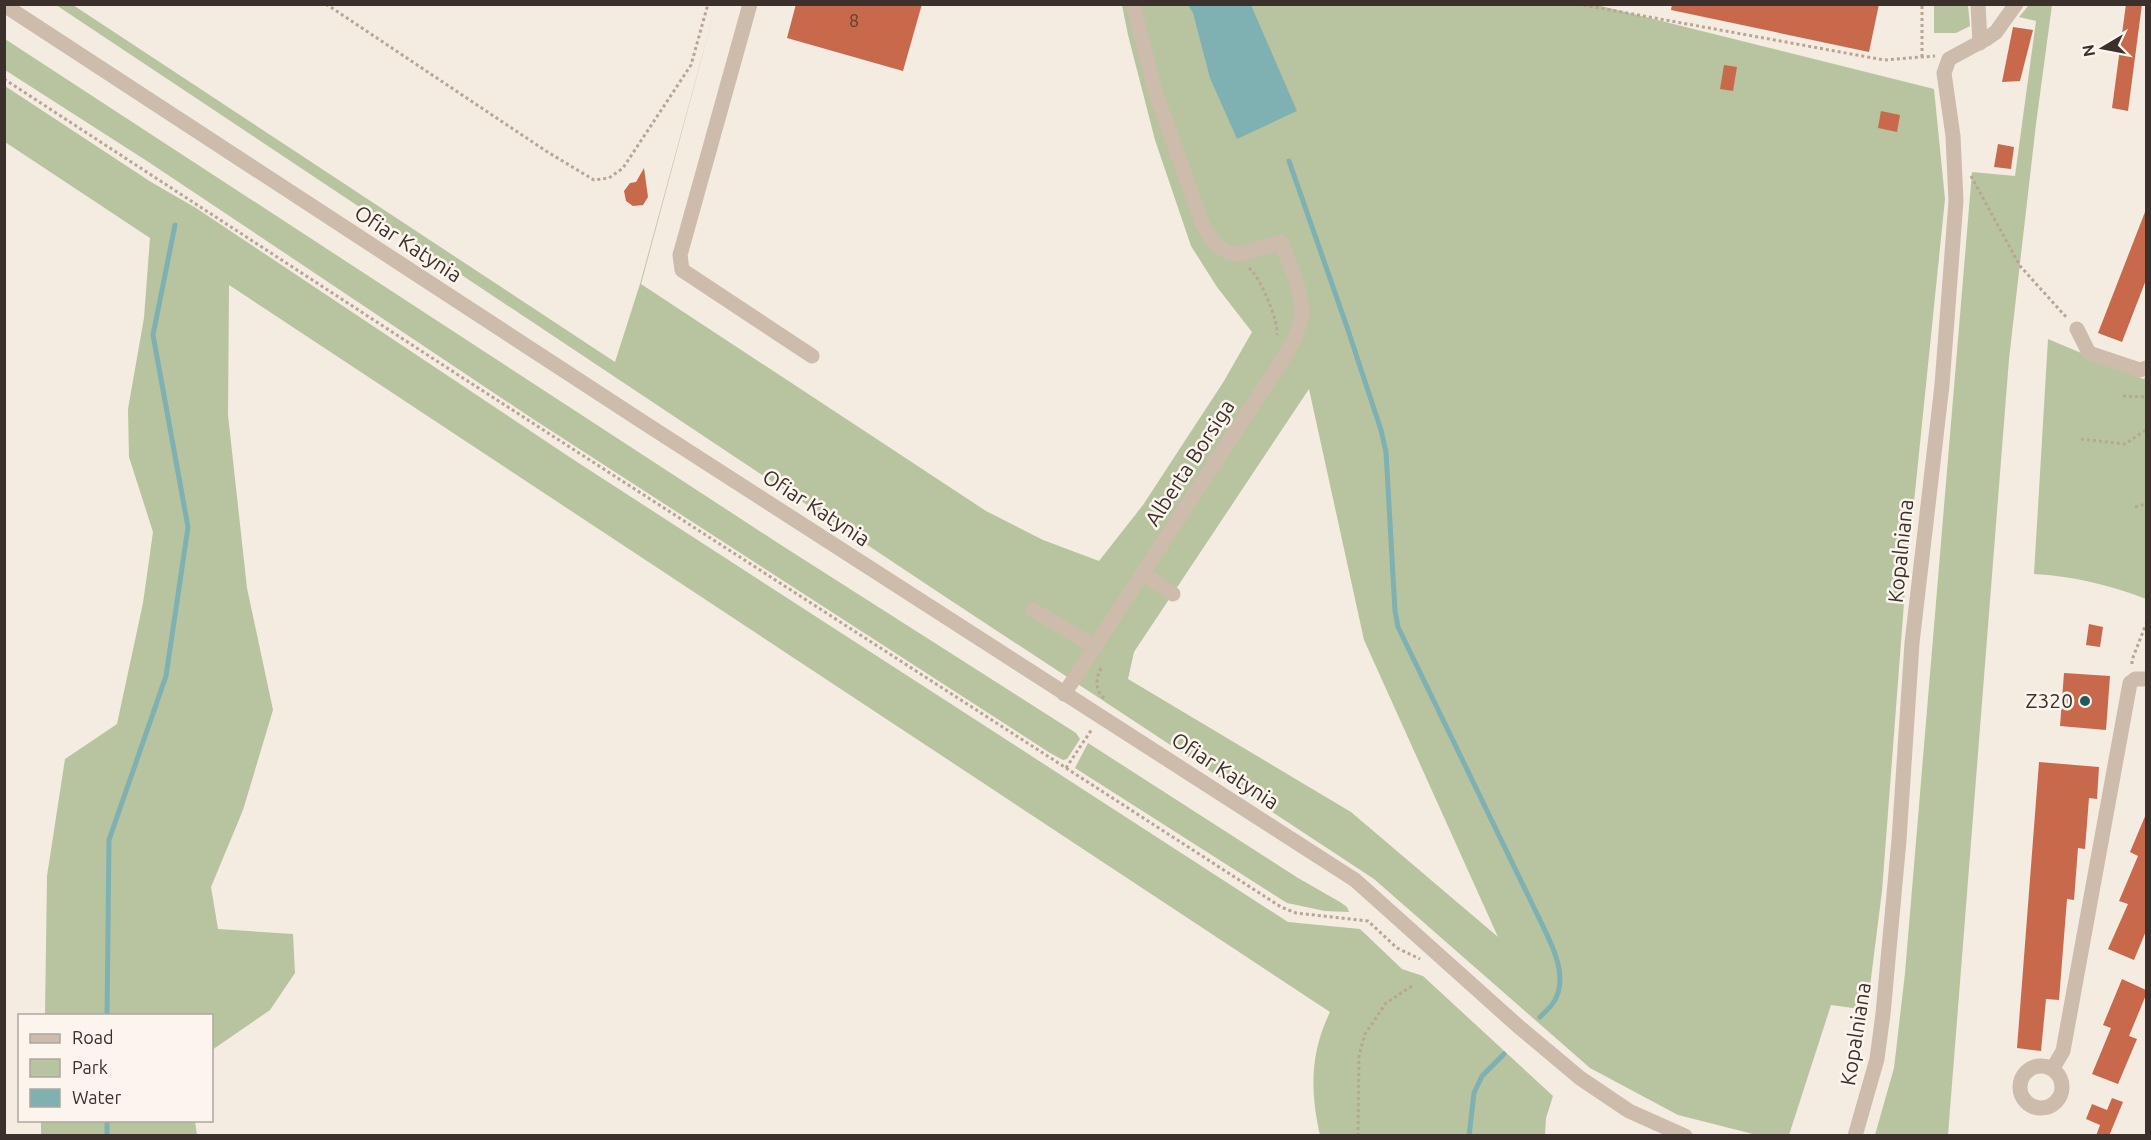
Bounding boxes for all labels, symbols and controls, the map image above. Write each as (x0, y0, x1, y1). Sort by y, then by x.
house number: 8 (849, 10, 859, 30)
north arrow (2073, 18, 2133, 78)
text: N (2078, 43, 2098, 58)
street label: Ofiar Katynia (351, 200, 467, 287)
street label: Alberta Borsiga (1139, 395, 1239, 530)
street label: Ofiar Katynia (759, 464, 875, 551)
street label: Kopalniana (1883, 498, 1917, 604)
place label: Z320 (2026, 688, 2073, 712)
marker: Z320 (2078, 694, 2092, 708)
street label: Ofiar Katynia (1168, 727, 1284, 814)
street label: Kopalniana (1835, 981, 1875, 1087)
legend (18, 1014, 213, 1122)
text: Road (72, 1027, 114, 1047)
text: Park (72, 1057, 108, 1077)
text: Water (72, 1087, 122, 1107)

